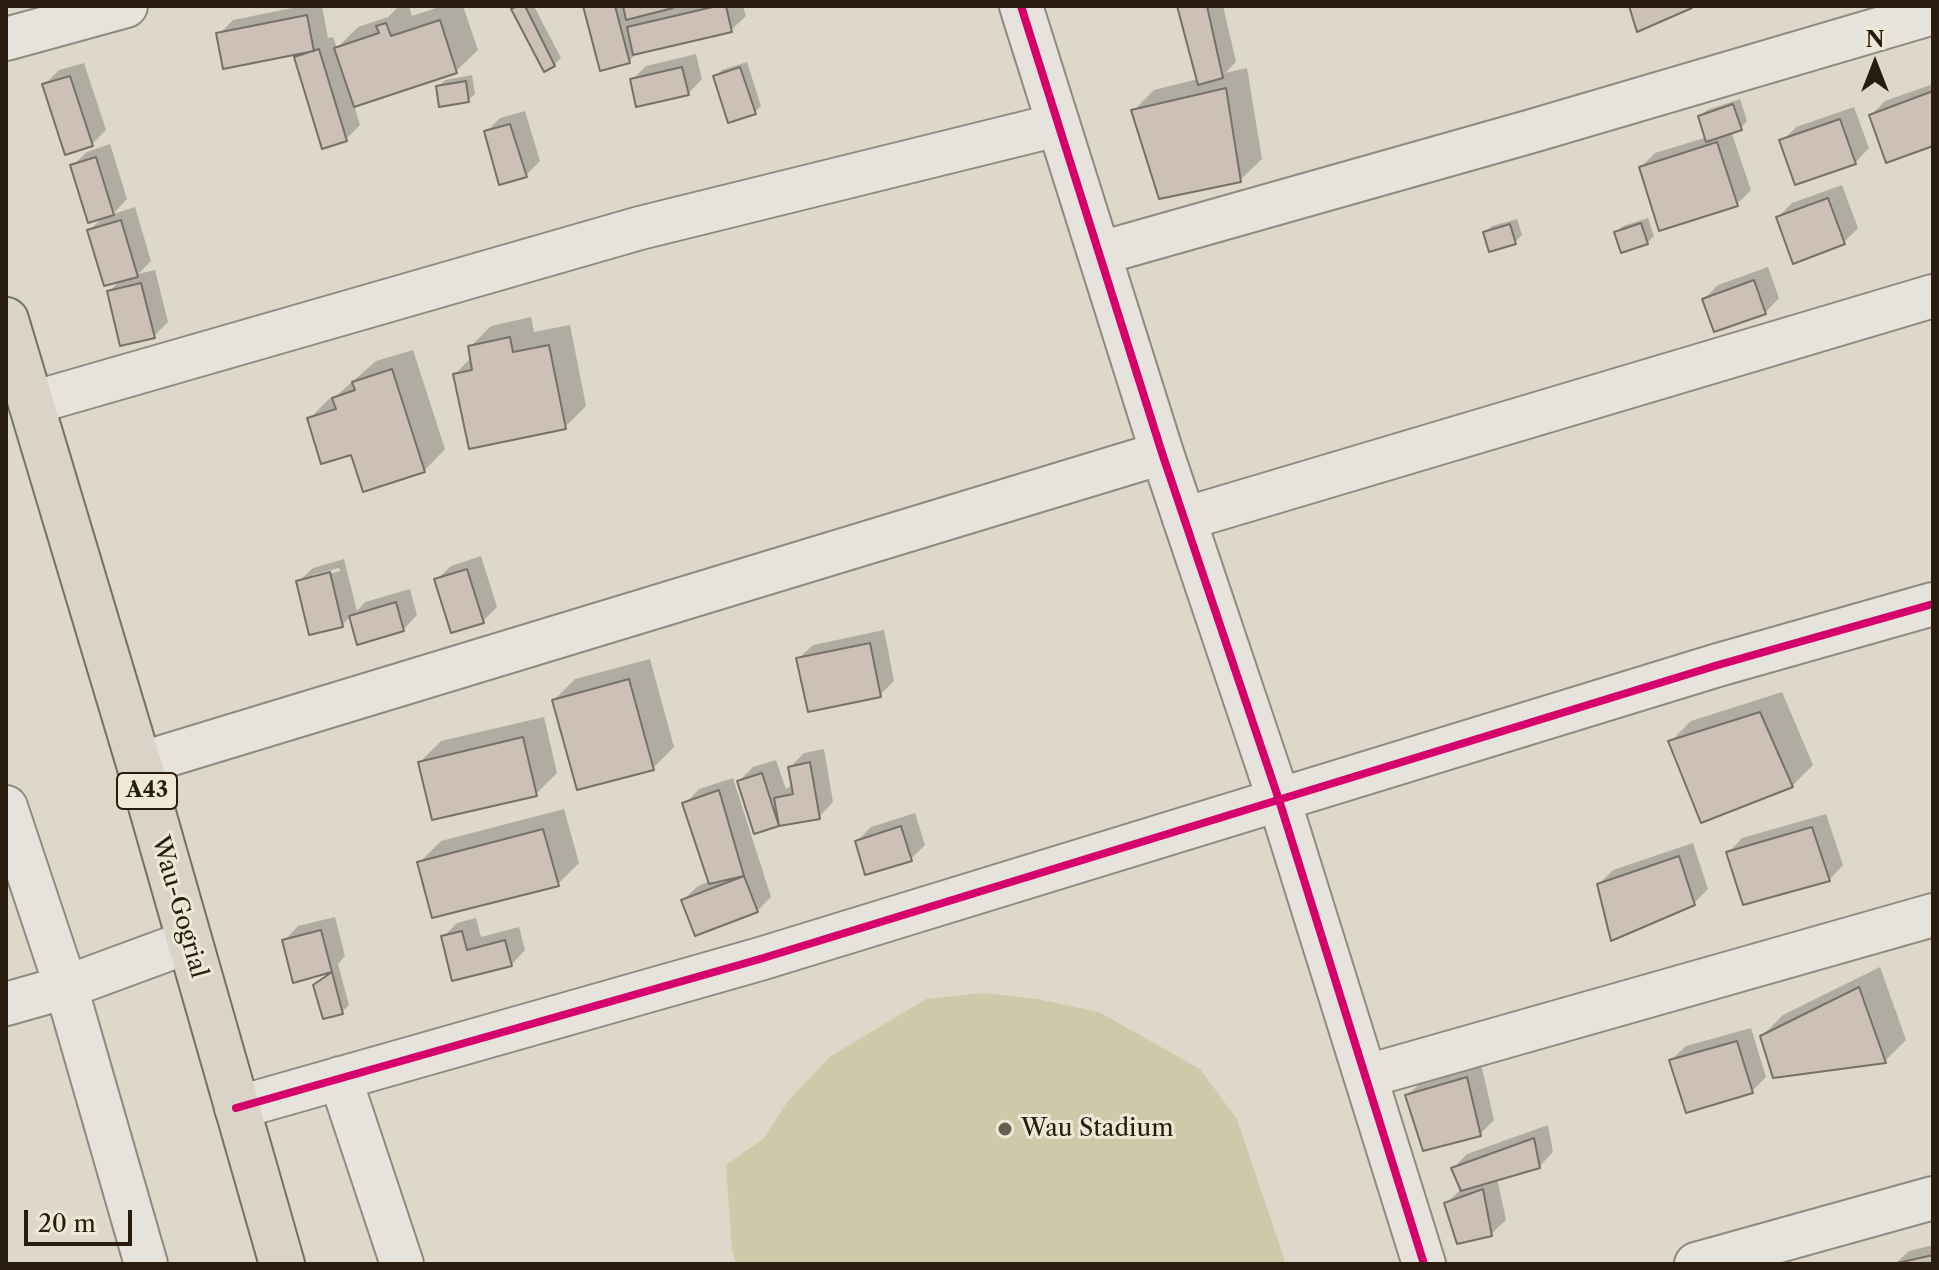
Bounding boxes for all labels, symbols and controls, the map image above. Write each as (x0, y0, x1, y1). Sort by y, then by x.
north arrow (1835, 24, 1915, 104)
text: N (1865, 26, 1885, 53)
road number: A43 (117, 773, 177, 809)
street label: Wau-Gogrial (145, 833, 213, 981)
place label: Wau Stadium (1021, 1115, 1174, 1143)
marker: Wau Stadium (996, 1120, 1014, 1138)
scale bar (28, 1194, 136, 1244)
text: 20 m (38, 1209, 96, 1238)

